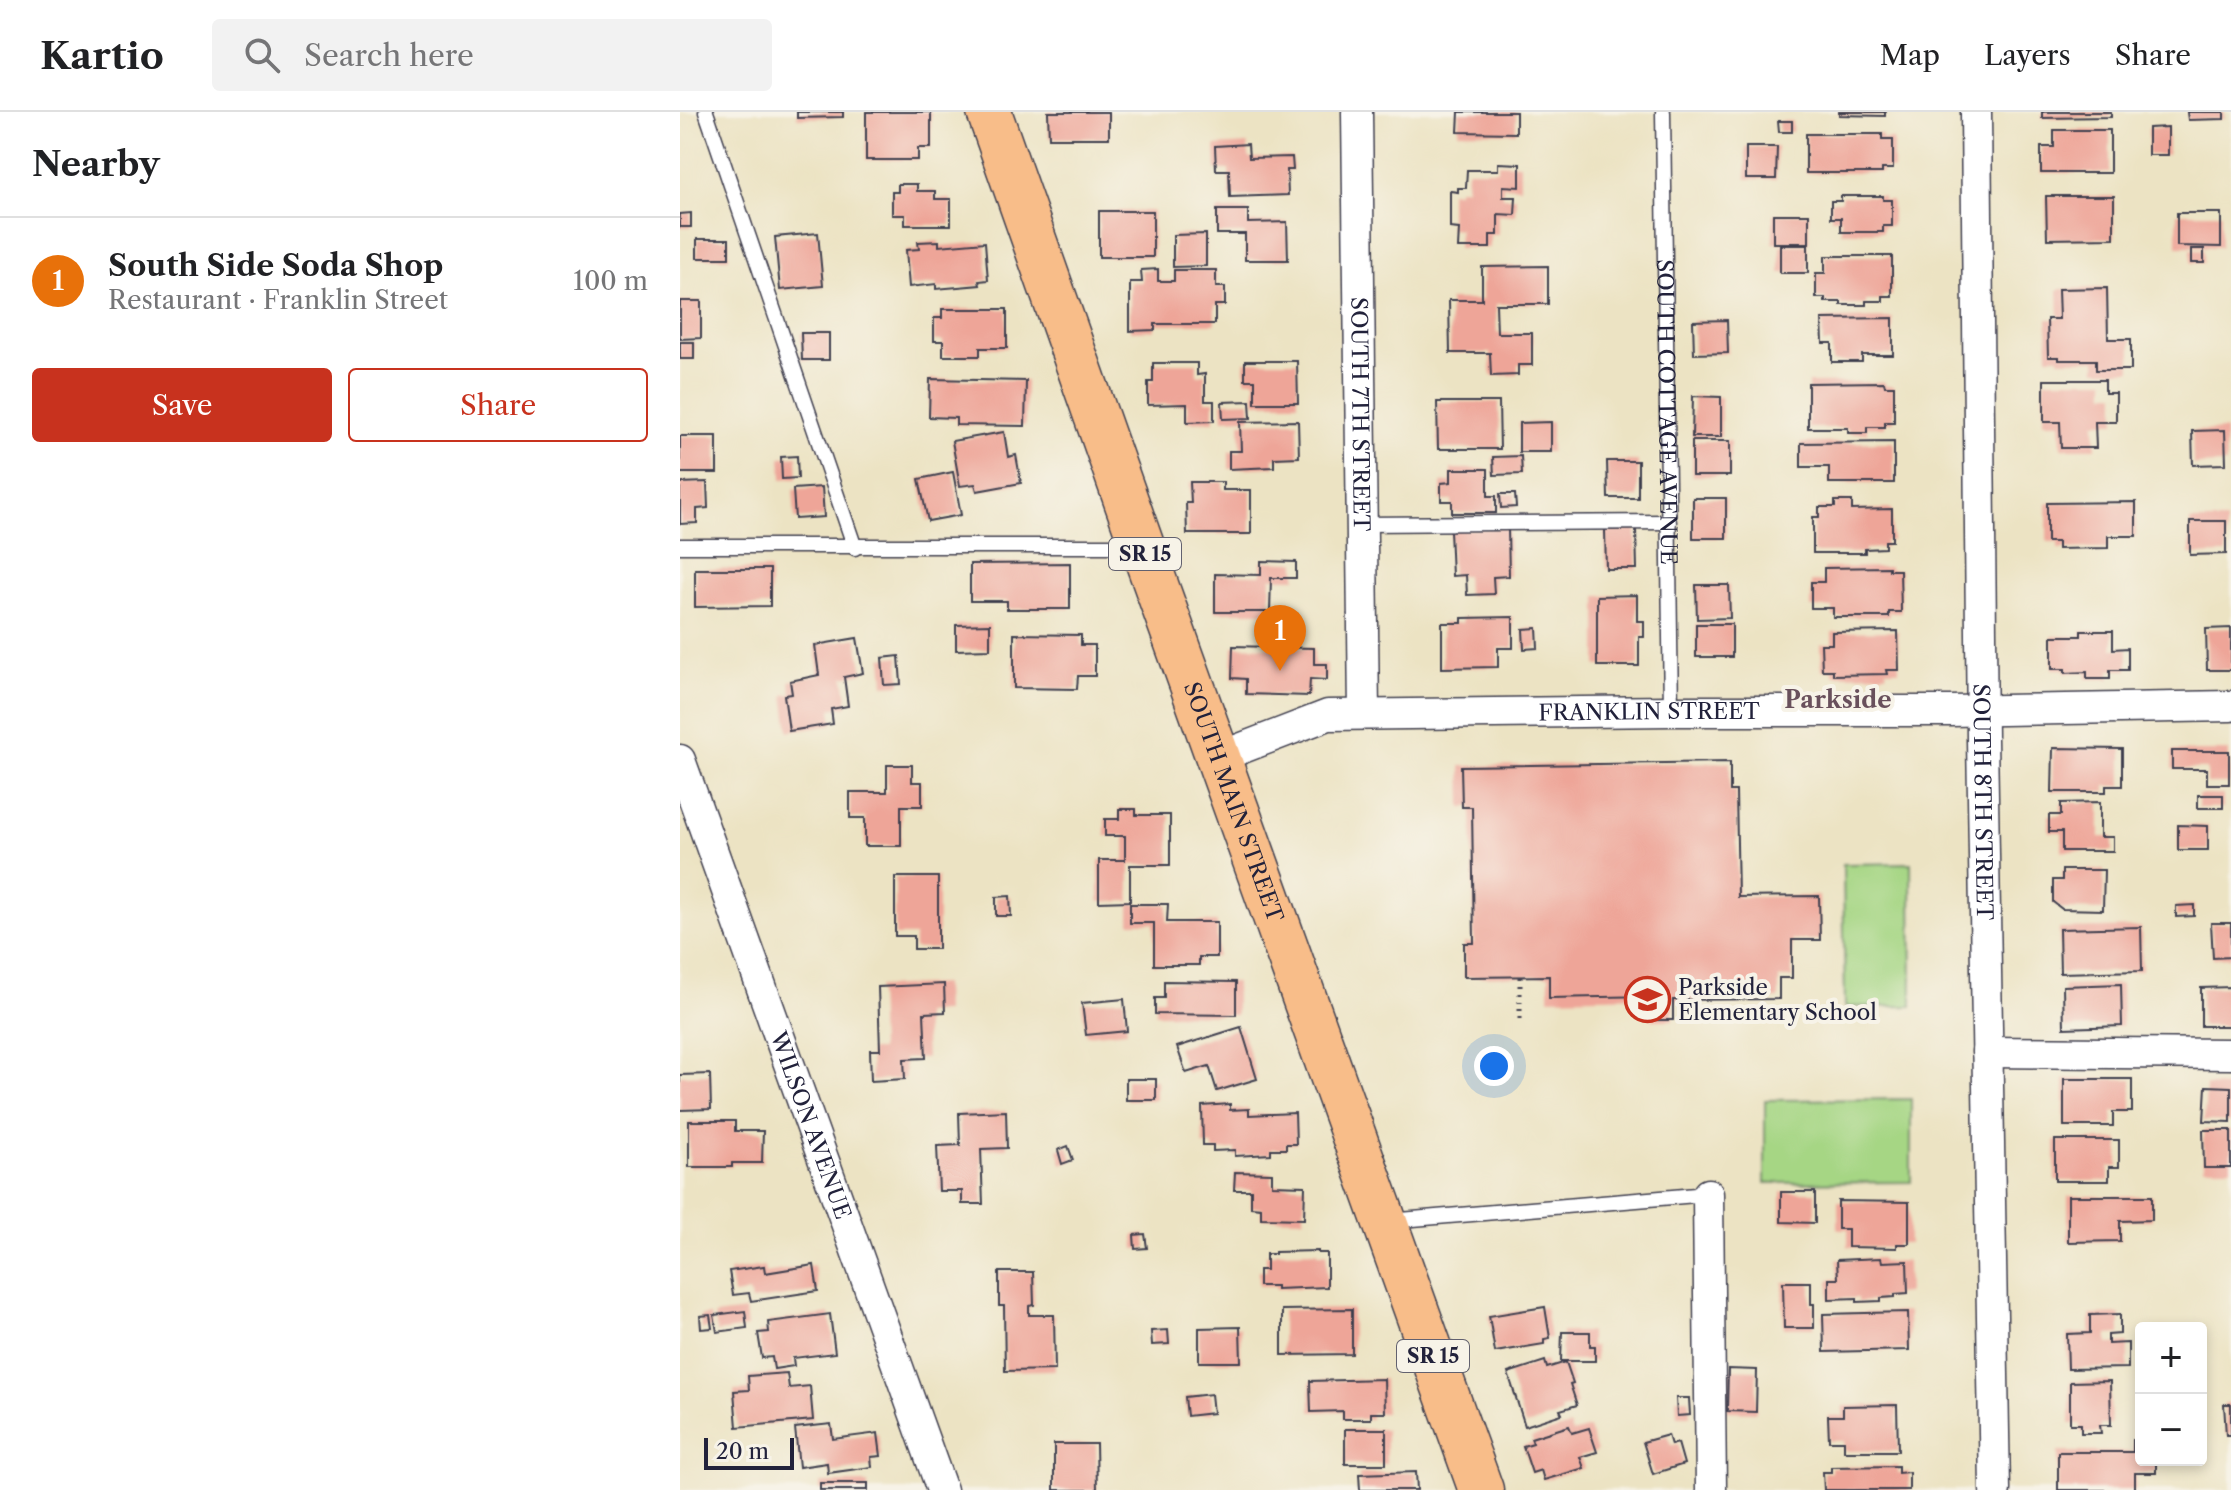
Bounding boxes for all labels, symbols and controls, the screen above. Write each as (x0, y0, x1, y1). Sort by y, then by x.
search box (212, 19, 772, 91)
text: Kartio (40, 32, 164, 79)
icon: search (240, 33, 284, 77)
text: Search here (304, 37, 474, 74)
text: Map (1880, 38, 1940, 72)
text: Layers (1984, 38, 2071, 72)
text: Share (2115, 38, 2191, 72)
text: Nearby (32, 143, 160, 185)
text: South Side Soda Shop (108, 247, 443, 284)
street label: SOUTH COTTAGE AVENUE (1651, 259, 1682, 565)
text: 1 (52, 265, 64, 297)
text: 100 m (573, 265, 648, 297)
text: Restaurant · Franklin Street (108, 284, 448, 316)
street label: SOUTH 7TH STREET (1345, 297, 1375, 532)
button: Save (32, 368, 332, 442)
button: Share (348, 368, 648, 442)
road number: SR 15 (1109, 538, 1181, 570)
pin: 1 (1254, 605, 1306, 671)
street label: SOUTH MAIN STREET (1178, 678, 1289, 926)
street label: SOUTH 8TH STREET (1967, 684, 1998, 921)
district label: Parkside (1784, 685, 1892, 714)
street label: FRANKLIN STREET (1538, 698, 1760, 727)
place label: Parkside Elementary School (1678, 974, 1877, 1026)
school or university icon: Parkside Elementary School (1623, 976, 1671, 1024)
street label: WILSON AVENUE (764, 1027, 857, 1223)
your location (1474, 1046, 1514, 1086)
map controls (2135, 1322, 2207, 1466)
button: + (2135, 1322, 2207, 1394)
road number: SR 15 (1397, 1340, 1469, 1372)
button: − (2135, 1394, 2207, 1466)
scale bar (704, 1434, 794, 1470)
text: 20 m (716, 1438, 769, 1465)

